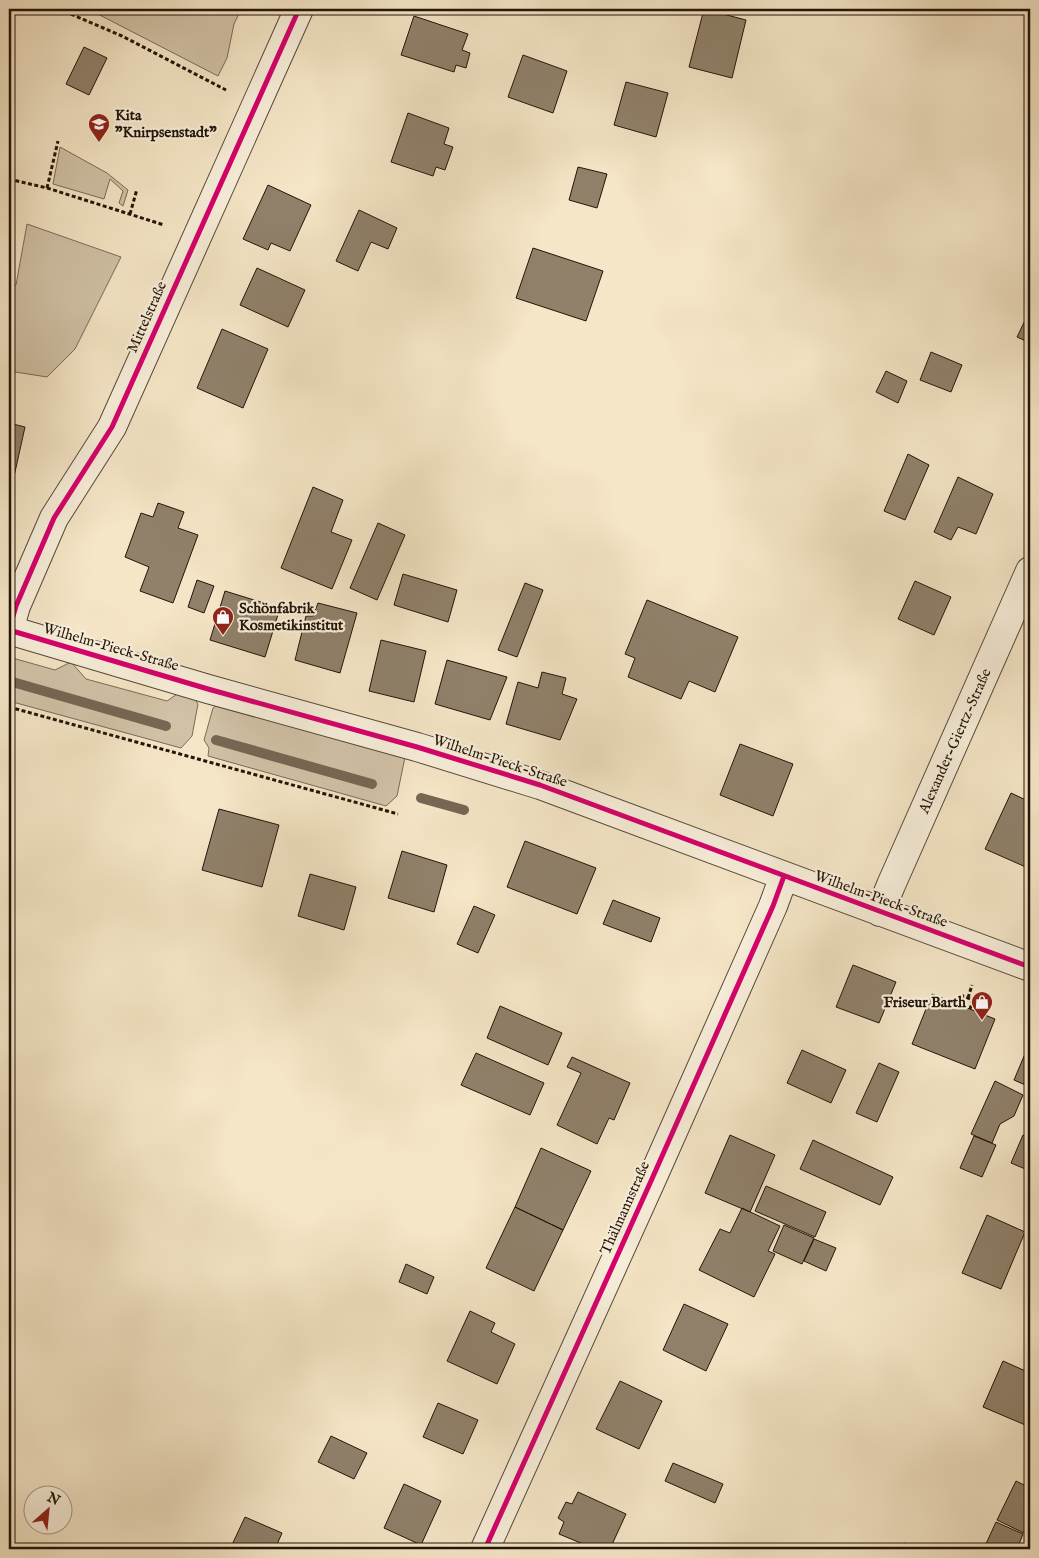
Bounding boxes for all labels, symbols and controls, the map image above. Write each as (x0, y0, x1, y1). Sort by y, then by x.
place label: Kita "Knirpsenstadt" (115, 106, 217, 142)
school or university icon: Kita "Knirpsenstadt" (87, 112, 111, 143)
street label: Mittelstraße (123, 278, 171, 356)
place label: Schönfabrik Kosmetikinstitut (239, 599, 344, 635)
shop icon: Schönfabrik Kosmetikinstitut (211, 605, 235, 636)
street label: Wilhelm-Pieck-Straße (41, 619, 181, 675)
street label: Alexander-Giertz-Straße (914, 665, 996, 817)
street label: Wilhelm-Pieck-Straße (430, 730, 570, 792)
street label: Wilhelm-Pieck-Straße (812, 866, 950, 932)
shop icon: Friseur Barth (970, 990, 994, 1021)
place label: Friseur Barth (883, 993, 967, 1012)
street label: Thälmannstraße (596, 1158, 654, 1258)
north arrow (22, 1486, 72, 1536)
text: N (43, 1488, 63, 1510)

